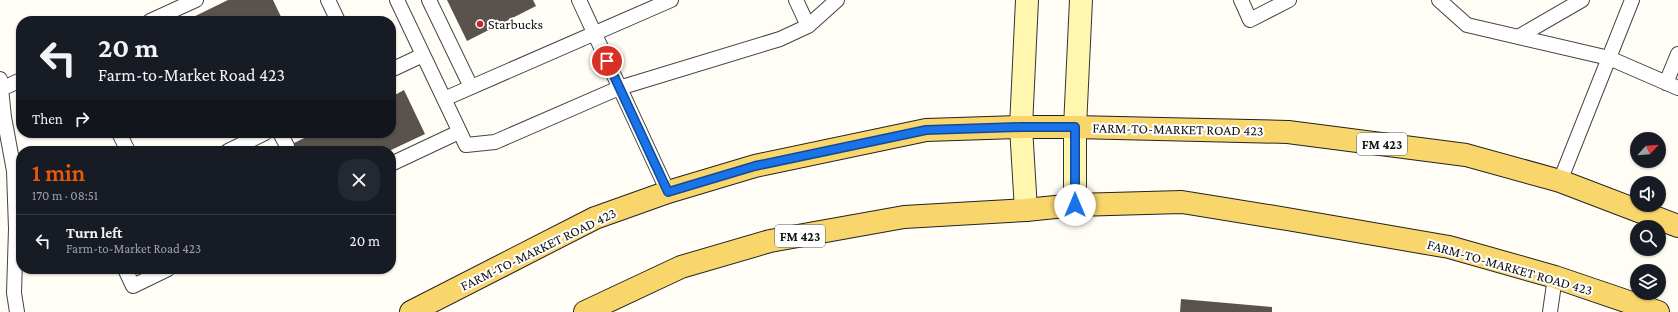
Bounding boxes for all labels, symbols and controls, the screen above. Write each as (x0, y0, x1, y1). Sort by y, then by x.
place label: Starbucks (488, 16, 543, 32)
marker: Starbucks (475, 19, 485, 29)
icon: left (32, 32, 84, 84)
text: 20 m (98, 32, 158, 63)
pin (590, 44, 624, 78)
icon: arrive (596, 50, 618, 72)
text: Farm-to-Market Road 423 (98, 65, 285, 85)
icon: right (71, 108, 93, 130)
text: Then (32, 111, 63, 127)
street label: FARM-TO-MARKET ROAD 423 (1092, 120, 1264, 138)
north arrow (1630, 132, 1666, 168)
map controls (1630, 132, 1666, 300)
road number: FM 423 (1357, 133, 1407, 155)
text: 1 min (32, 159, 85, 186)
button: close (338, 159, 380, 201)
button: sound (1630, 176, 1666, 212)
position arrow (1054, 184, 1096, 226)
text: 170 m · 08:51 (32, 188, 98, 203)
street label: FARM-TO-MARKET ROAD 423 (458, 204, 618, 294)
button: search (1630, 220, 1666, 256)
text: Turn left (66, 225, 122, 241)
road number: FM 423 (775, 225, 825, 247)
icon: left (32, 230, 54, 252)
text: 20 m (350, 233, 380, 249)
street label: FARM-TO-MARKET ROAD 423 (1426, 236, 1594, 298)
text: Farm-to-Market Road 423 (66, 241, 201, 256)
button: layers (1630, 264, 1666, 300)

